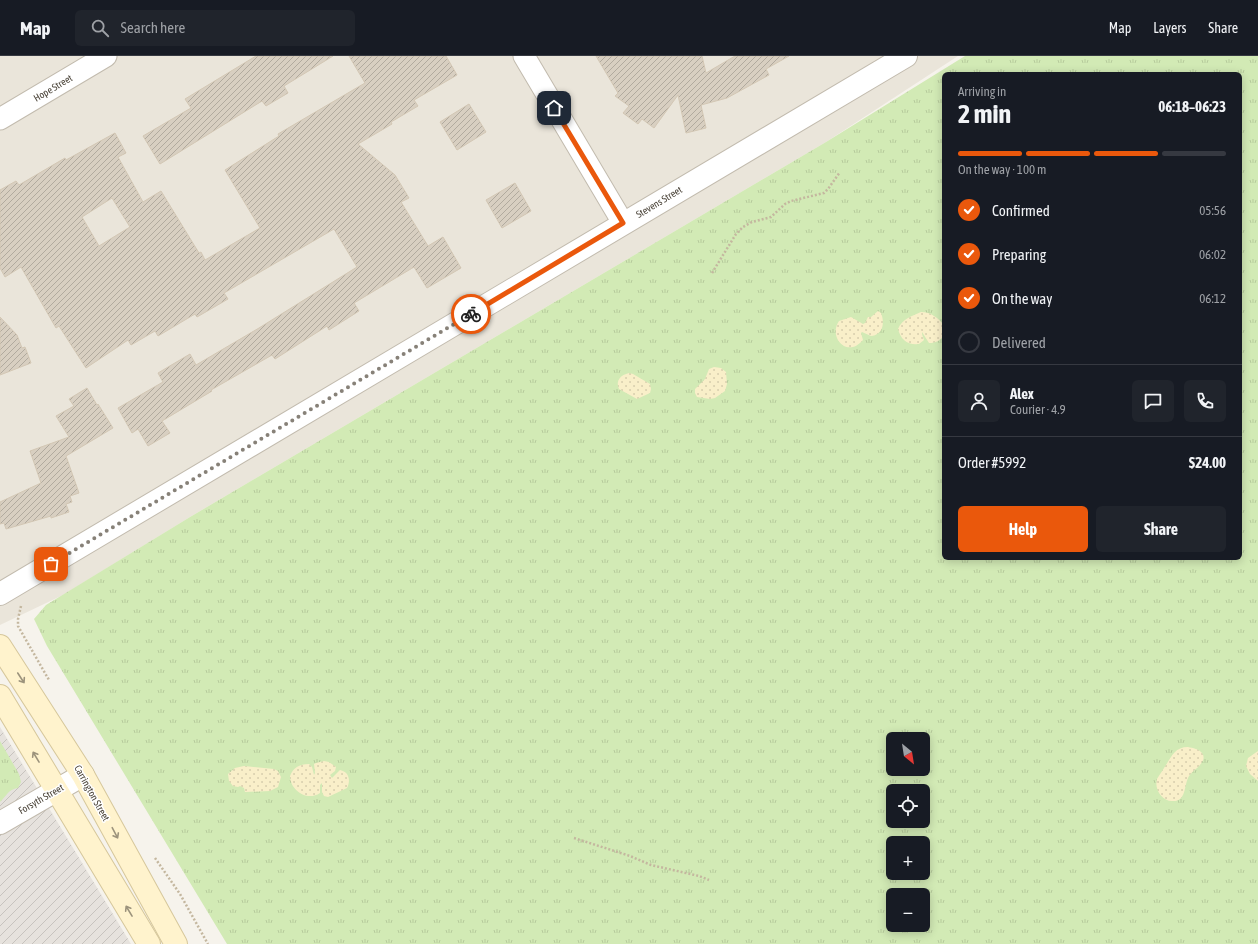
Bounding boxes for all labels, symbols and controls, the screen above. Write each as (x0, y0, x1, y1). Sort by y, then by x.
search box (75, 10, 355, 46)
text: Map (20, 17, 51, 39)
icon: search (89, 17, 111, 39)
text: Search here (121, 19, 185, 36)
text: Map (1109, 20, 1131, 36)
text: Layers (1153, 20, 1186, 36)
text: Share (1208, 20, 1238, 36)
street label: Hope Street (32, 72, 74, 104)
text: Arriving in (958, 84, 1006, 99)
pin (537, 91, 571, 125)
icon: home (543, 97, 565, 119)
text: 06:18–06:23 (1158, 98, 1226, 115)
text: 2 min (958, 99, 1011, 129)
text: On the way · 100 m (958, 162, 1046, 177)
street label: Stevens Street (634, 184, 684, 220)
icon: check (958, 199, 980, 221)
text: Confirmed (992, 202, 1050, 219)
text: 05:56 (1199, 203, 1226, 218)
icon: check (958, 243, 980, 265)
text: Preparing (992, 246, 1046, 263)
text: 06:02 (1199, 247, 1226, 262)
icon: check (958, 287, 980, 309)
text: On the way (992, 290, 1053, 307)
text: 06:12 (1199, 291, 1226, 306)
courier (451, 294, 491, 334)
icon: bike (460, 303, 482, 325)
text: Delivered (992, 334, 1046, 351)
button: person (958, 380, 1000, 422)
button: chat (1132, 380, 1174, 422)
button: phone (1184, 380, 1226, 422)
text: Alex (1010, 385, 1034, 402)
text: Courier · 4.9 (1010, 402, 1066, 417)
text: Order #5992 (958, 454, 1026, 471)
text: $24.00 (1189, 454, 1226, 471)
button: Help (958, 506, 1088, 552)
button: Share (1096, 506, 1226, 552)
pin (34, 547, 68, 581)
icon: bag (40, 553, 62, 575)
one-way arrow (18, 672, 26, 684)
north arrow (886, 732, 930, 776)
map controls (886, 732, 930, 932)
one-way arrow (31, 751, 39, 763)
street label: Carrington Street (72, 763, 112, 823)
street label: Forsyth Street (17, 782, 66, 816)
button: locate (886, 784, 930, 828)
one-way arrow (111, 827, 119, 839)
button: + (886, 836, 930, 880)
button: − (886, 888, 930, 932)
one-way arrow (125, 906, 133, 917)

